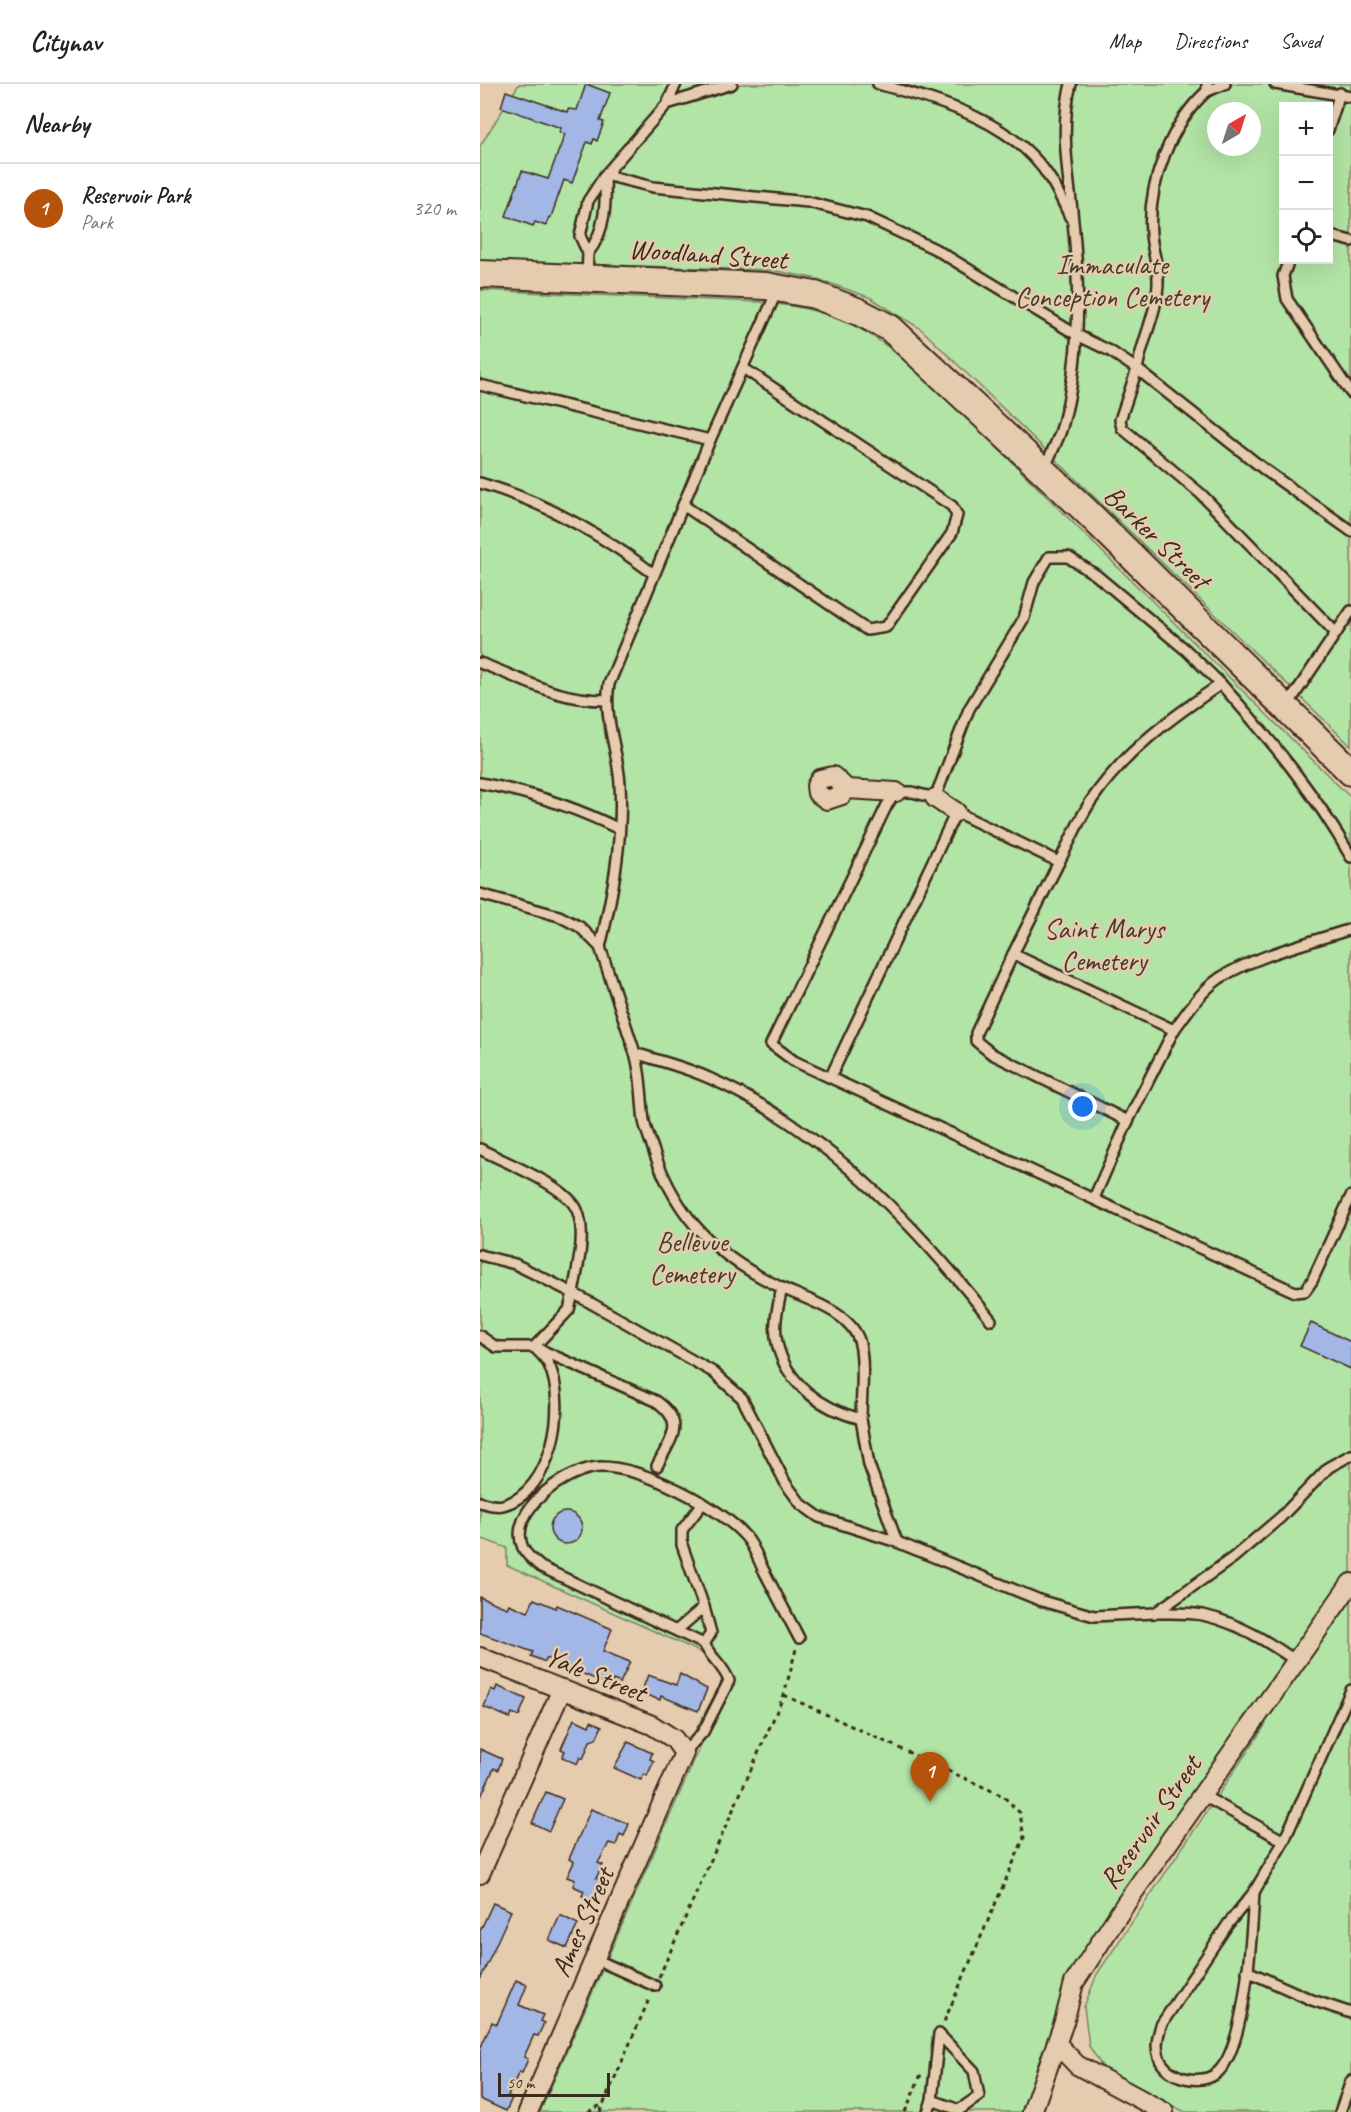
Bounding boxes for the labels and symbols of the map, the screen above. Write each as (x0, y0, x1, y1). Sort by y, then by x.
north arrow (1207, 102, 1261, 156)
street label: Woodland Street (628, 231, 791, 277)
park label: Immaculate Conception Cemetery (1015, 247, 1211, 314)
street label: Barker Street (1097, 478, 1220, 599)
park label: Saint Marys Cemetery (1044, 911, 1167, 978)
your location (1068, 1092, 1097, 1121)
park label: Bellevue Cemetery (649, 1224, 737, 1291)
street label: Yale Street (541, 1638, 654, 1711)
street label: Reservoir Street (1091, 1747, 1210, 1895)
pin: 1 (910, 1752, 950, 1802)
street label: Ames Street (543, 1860, 623, 1982)
scale bar (498, 2070, 610, 2098)

